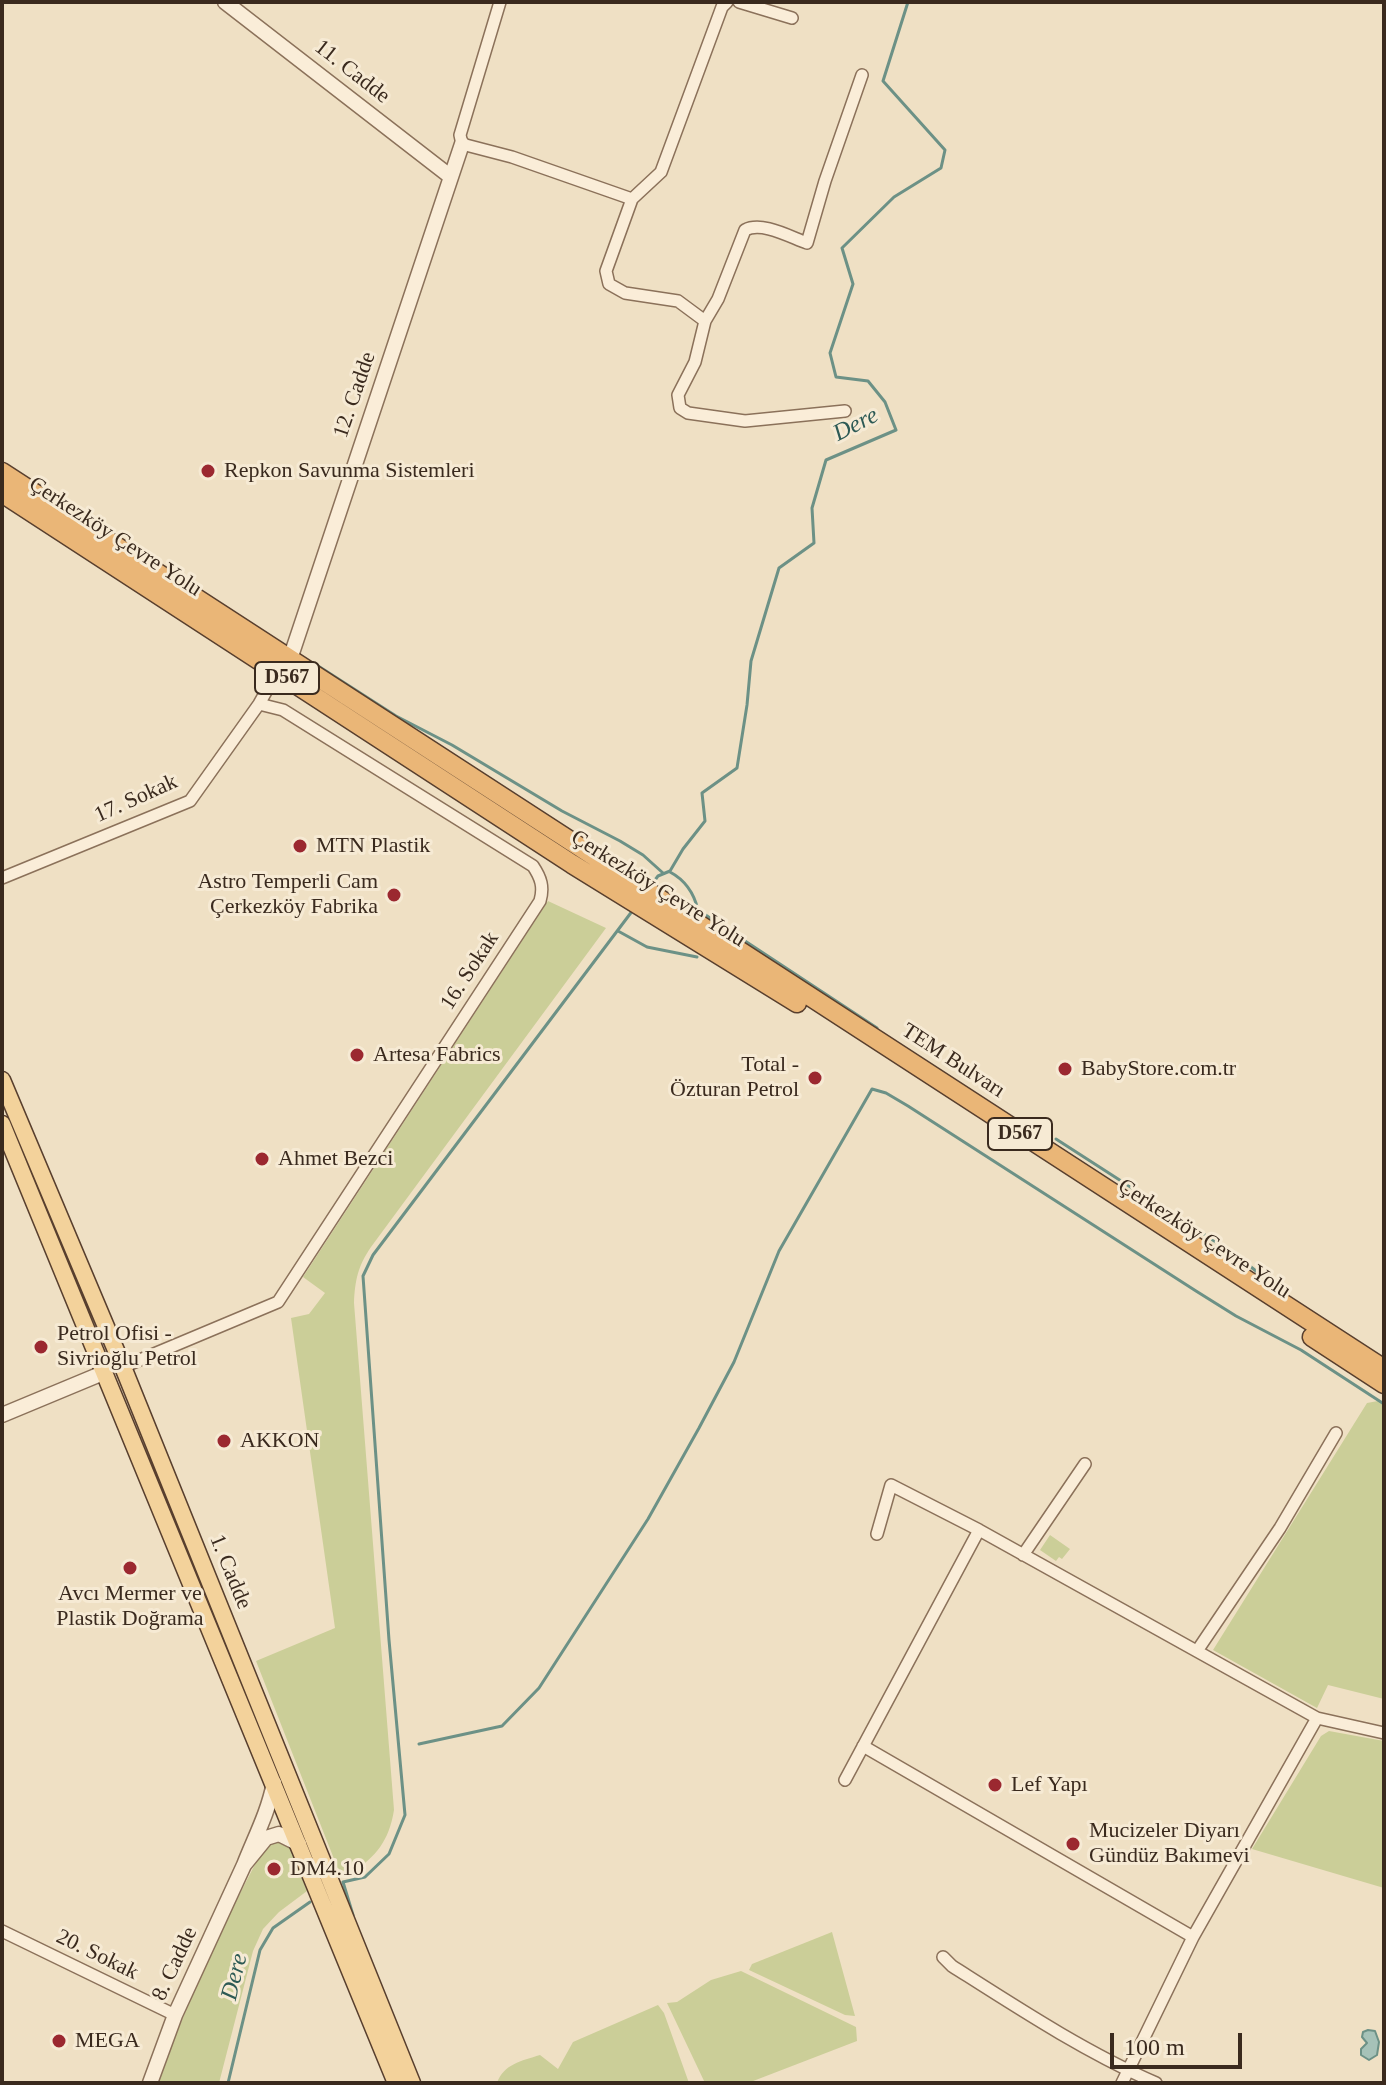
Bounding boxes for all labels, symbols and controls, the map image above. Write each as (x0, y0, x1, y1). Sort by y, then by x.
street label: 11. Cadde (309, 34, 395, 110)
street label: 12. Cadde (328, 349, 382, 441)
water label: Dere (828, 401, 884, 449)
place label: Repkon Savunma Sistemleri (224, 458, 475, 484)
marker: Repkon Savunma Sistemleri (199, 462, 217, 480)
street label: Çerkezköy Çevre Yolu (24, 471, 206, 603)
road number: D567 (255, 662, 319, 694)
street label: 17. Sokak (90, 769, 182, 829)
street label: Çerkezköy Çevre Yolu (566, 825, 750, 953)
place label: MTN Plastik (316, 833, 430, 859)
marker: MTN Plastik (291, 837, 309, 855)
place label: Astro Temperli Cam Çerkezköy Fabrika (197, 869, 378, 920)
marker: Astro Temperli Cam Çerkezköy Fabrika (385, 886, 403, 904)
street label: 16. Sokak (435, 927, 505, 1015)
street label: TEM Bulvarı (896, 1018, 1010, 1104)
place label: Artesa Fabrics (373, 1042, 501, 1068)
marker: Artesa Fabrics (348, 1046, 366, 1064)
place label: Total - Özturan Petrol (670, 1052, 799, 1104)
place label: BabyStore.com.tr (1081, 1056, 1236, 1082)
marker: BabyStore.com.tr (1056, 1060, 1074, 1078)
marker: Total - Özturan Petrol (806, 1069, 824, 1087)
road number: D567 (988, 1118, 1052, 1150)
place label: Ahmet Bezci (278, 1146, 393, 1172)
marker: Ahmet Bezci (253, 1150, 271, 1168)
street label: Çerkezköy Çevre Yolu (1113, 1173, 1295, 1305)
place label: Petrol Ofisi - Sivrioğlu Petrol (57, 1321, 197, 1372)
marker: Petrol Ofisi - Sivrioğlu Petrol (32, 1338, 50, 1356)
place label: AKKON (240, 1428, 319, 1454)
marker: AKKON (215, 1432, 233, 1450)
street label: 1. Cadde (203, 1531, 257, 1613)
marker: Avcı Mermer ve Plastik Doğrama (121, 1559, 139, 1577)
place label: Avcı Mermer ve Plastik Doğrama (56, 1581, 204, 1632)
place label: Lef Yapı (1011, 1772, 1088, 1798)
marker: Lef Yapı (986, 1776, 1004, 1794)
place label: Mucizeler Diyarı Gündüz Bakımevi (1089, 1818, 1250, 1870)
marker: Mucizeler Diyarı Gündüz Bakımevi (1064, 1835, 1082, 1853)
place label: DM4.10 (290, 1856, 364, 1882)
marker: DM4.10 (265, 1860, 283, 1878)
street label: 8. Cadde (147, 1923, 203, 2005)
street label: 20. Sokak (52, 1924, 142, 1986)
water label: Dere (215, 1951, 255, 2003)
scale bar (1114, 2017, 1246, 2067)
place label: MEGA (75, 2028, 140, 2054)
marker: MEGA (50, 2032, 68, 2050)
text: 100 m (1124, 2034, 1185, 2060)

